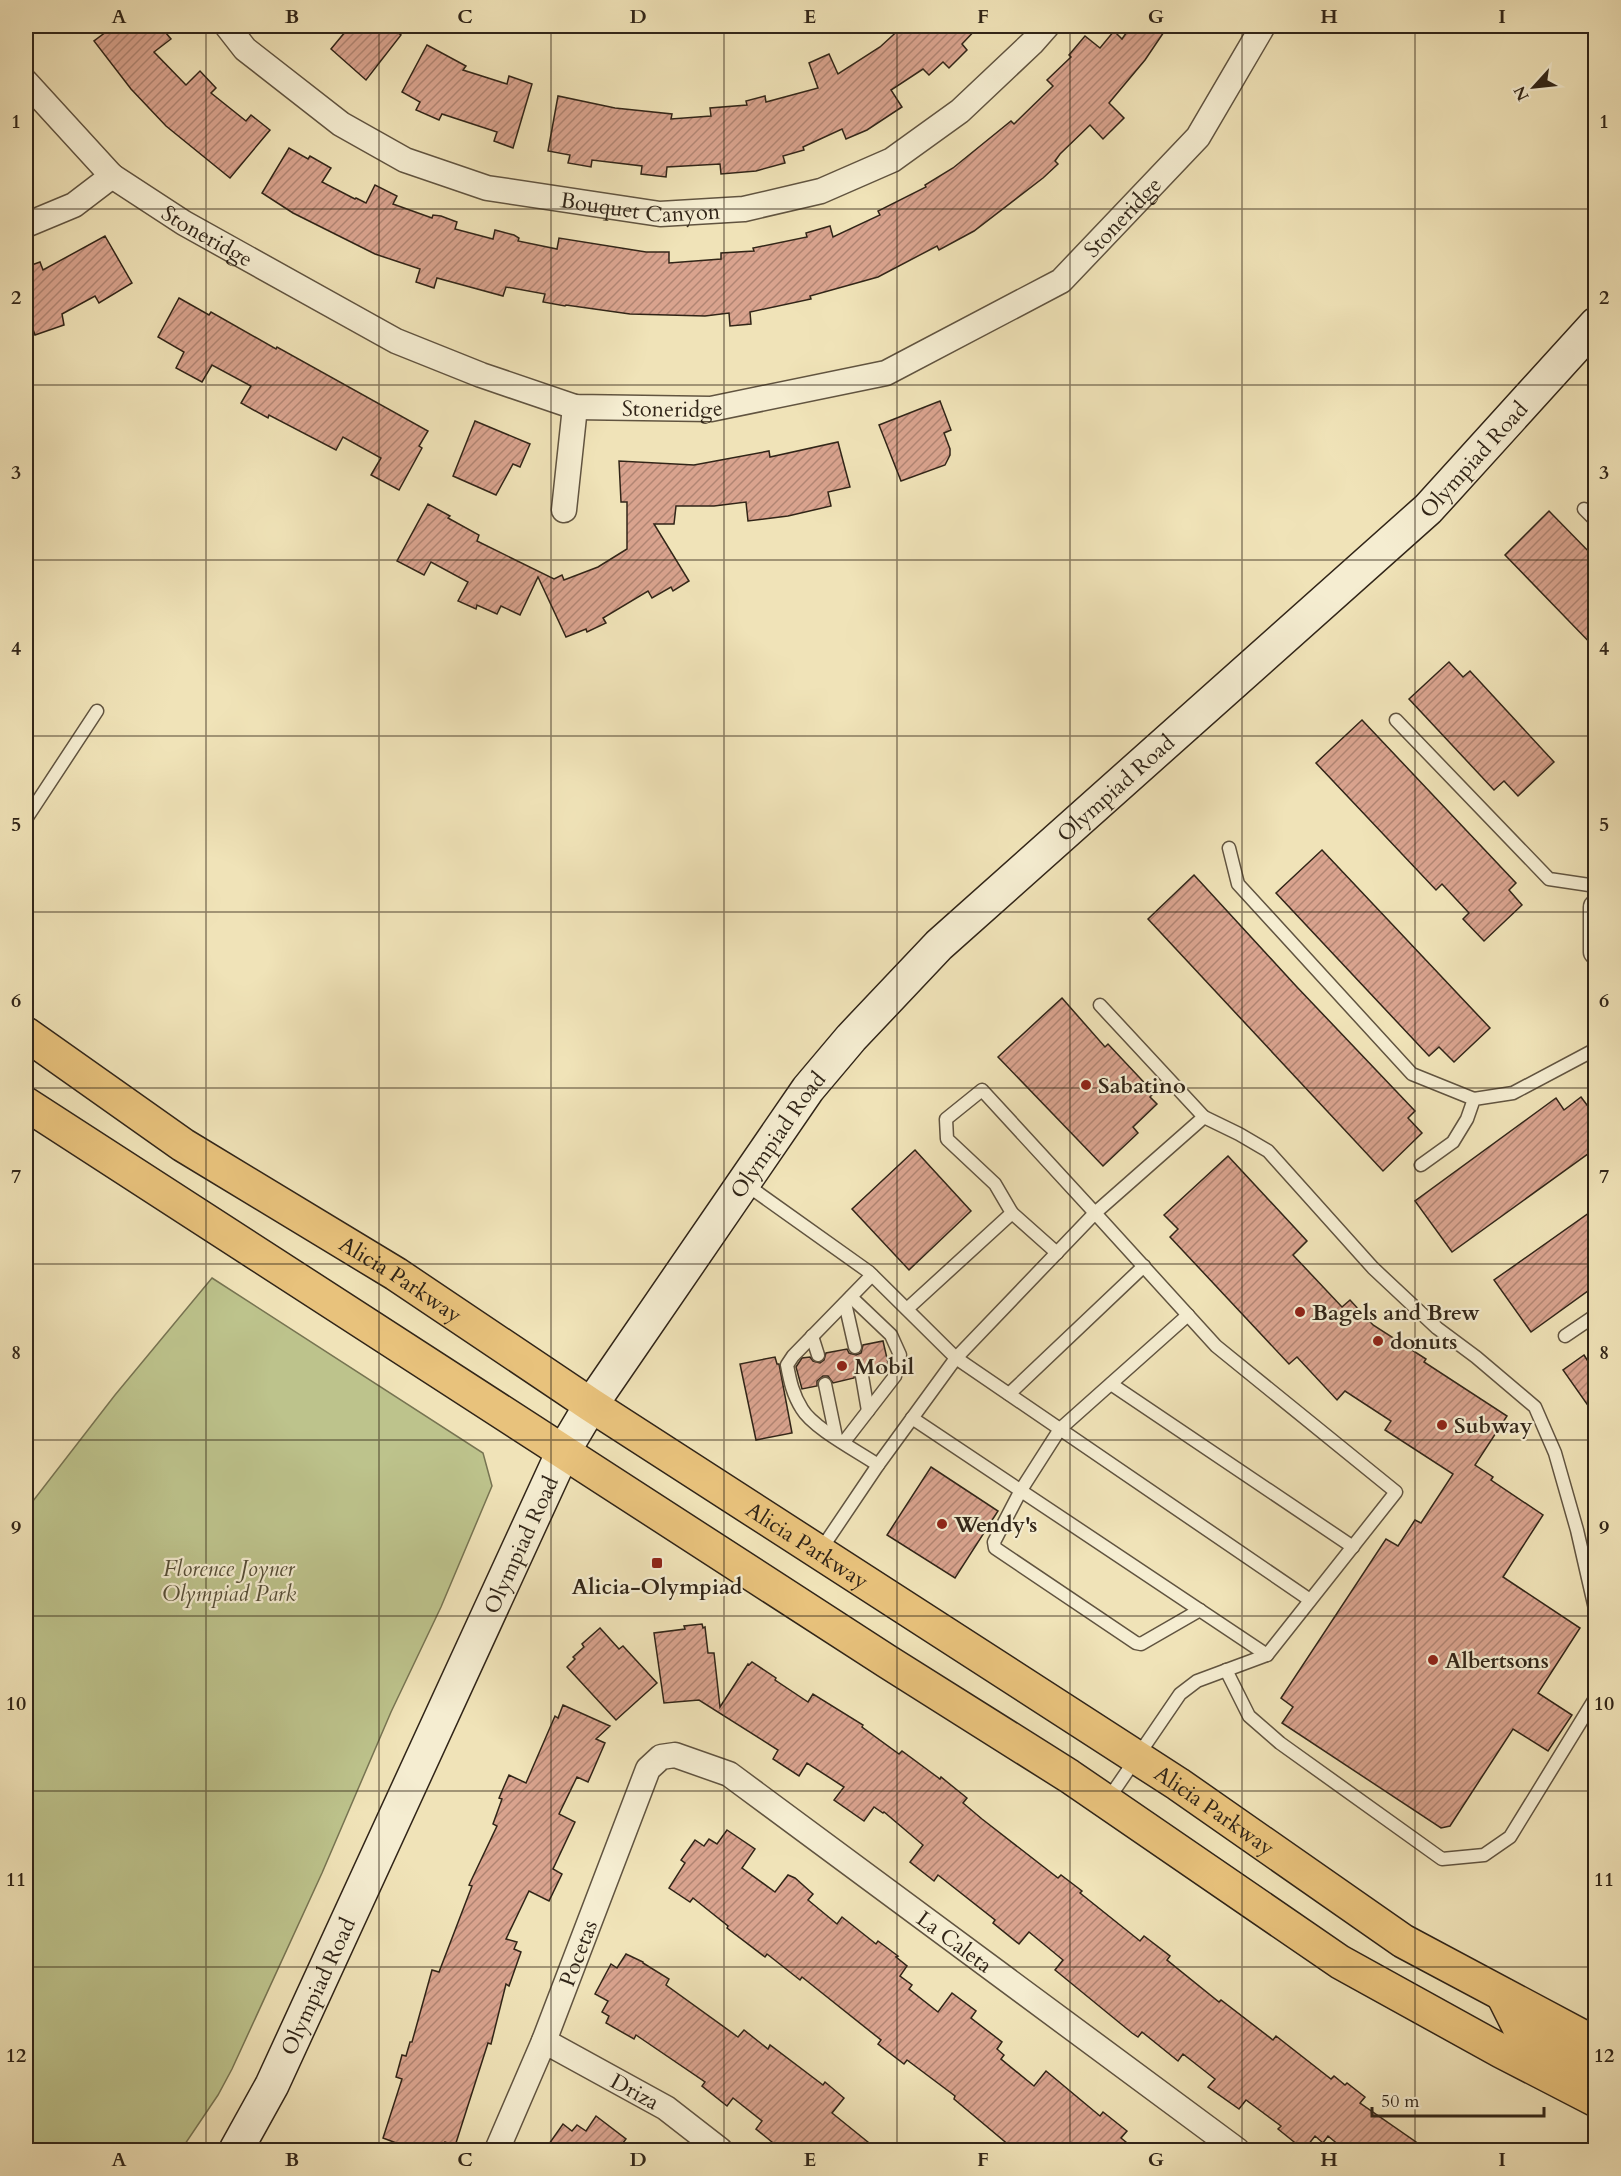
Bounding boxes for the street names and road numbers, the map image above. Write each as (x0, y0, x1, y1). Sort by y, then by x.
street label: Stoneridge (1077, 171, 1168, 264)
street label: Bouquet Canyon (558, 185, 722, 230)
street label: Stoneridge (155, 198, 258, 274)
street label: Stoneridge (622, 393, 725, 425)
street label: Olympiad Road (1413, 395, 1535, 525)
street label: Olympiad Road (1051, 728, 1182, 849)
street label: Olympiad Road (723, 1065, 833, 1205)
street label: Alicia Parkway (333, 1229, 468, 1330)
street label: Olympiad Road (477, 1471, 566, 1619)
street label: Alicia Parkway (740, 1495, 874, 1597)
street label: Alicia Parkway (1148, 1759, 1281, 1863)
street label: La Caleta (910, 1904, 999, 1980)
street label: Olympiad Road (274, 1913, 363, 2060)
street label: Pocetas (552, 1916, 605, 1991)
street label: Driza (605, 2066, 665, 2118)

